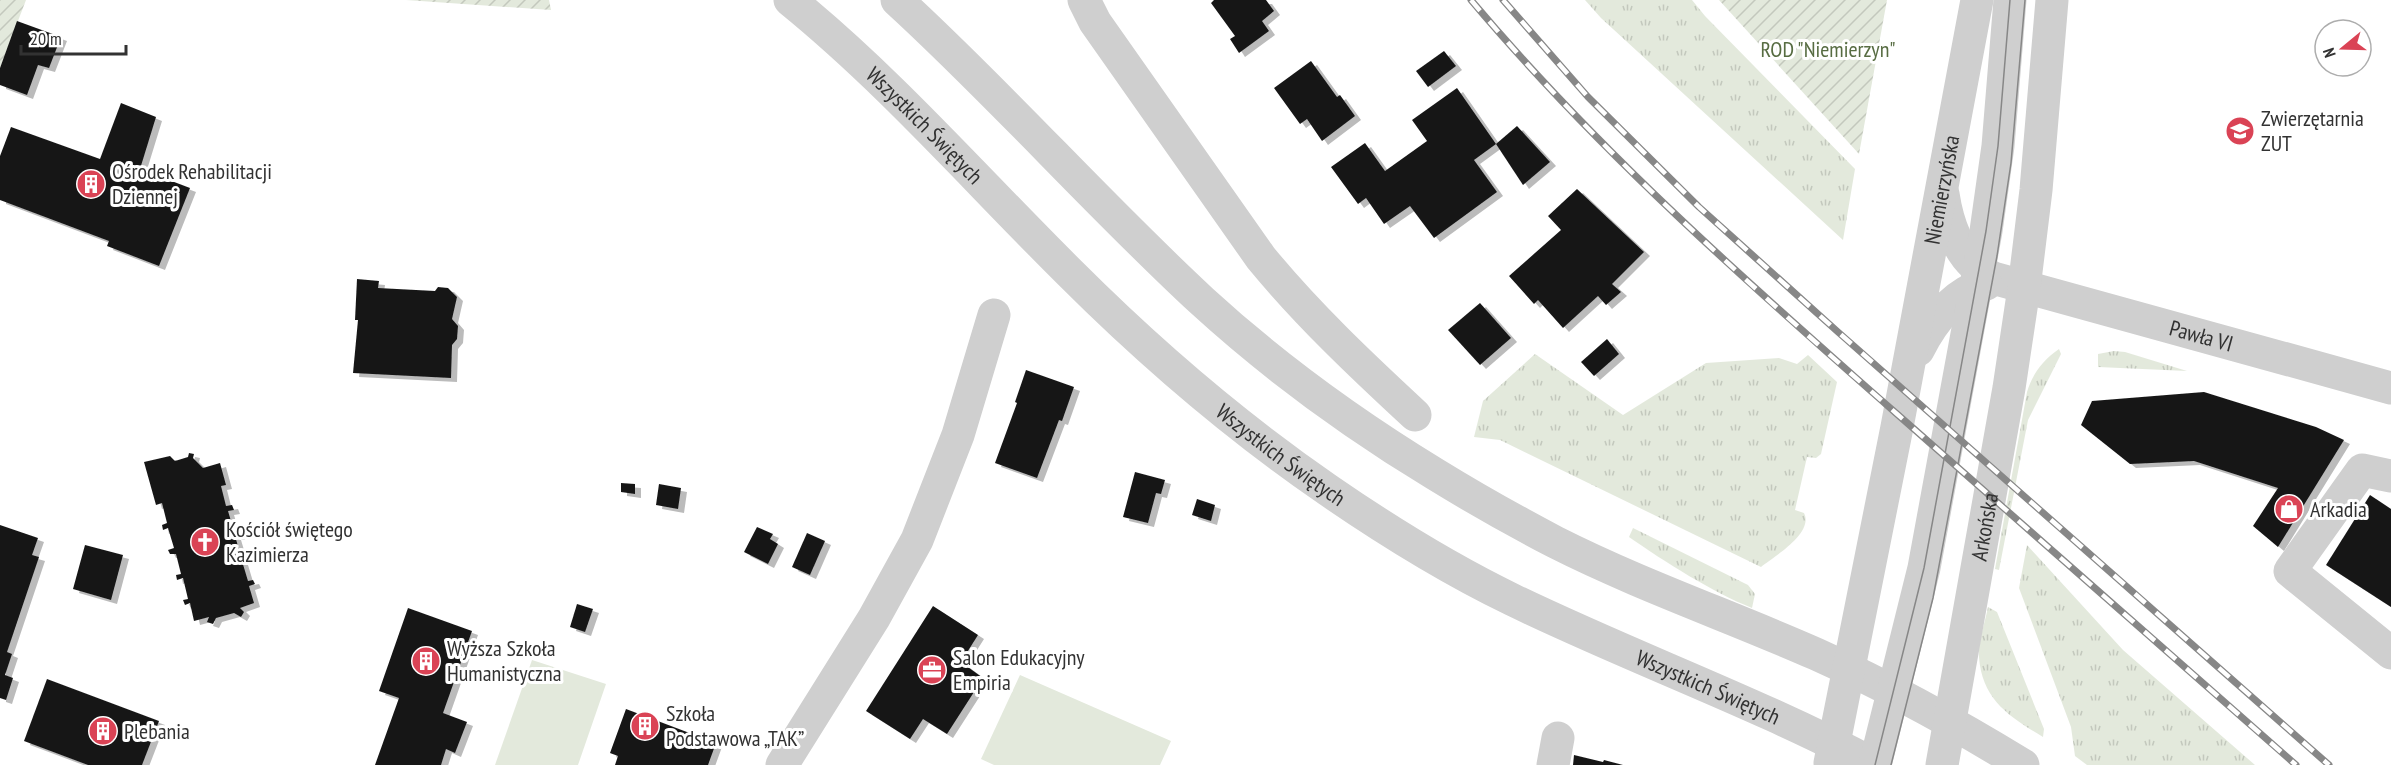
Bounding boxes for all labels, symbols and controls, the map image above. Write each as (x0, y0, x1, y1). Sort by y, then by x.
scale bar (21, 18, 126, 56)
north arrow (2313, 18, 2373, 78)
text: 20 m (30, 27, 62, 50)
park label: ROD "Niemierzyn" (1760, 35, 1896, 63)
text: N (2318, 46, 2340, 60)
street label: Wszystkich Świętych (860, 61, 989, 190)
place label: Zwierzętarnia ZUT (2261, 104, 2364, 157)
school or university icon: Zwierzętarnia ZUT (2224, 115, 2256, 147)
street label: Niemierzyńska (1918, 133, 1965, 247)
place label: Ośrodek Rehabilitacji Dziennej (112, 157, 272, 210)
building icon: Ośrodek Rehabilitacji Dziennej (75, 168, 107, 200)
street label: Pawła VI (2167, 313, 2236, 358)
street label: Wszystkich Świętych (1210, 397, 1351, 512)
street label: Arkońska (1965, 490, 2004, 563)
shop icon: Arkadia (2273, 493, 2305, 525)
place label: Arkadia (2310, 495, 2367, 523)
place label: Kościół świętego Kazimierza (226, 515, 353, 568)
church icon: Kościół świętego Kazimierza (189, 526, 221, 558)
place label: Wyższa Szkoła Humanistyczna (447, 634, 561, 687)
place label: Salon Edukacyjny Empiria (953, 643, 1085, 696)
street label: Wszystkich Świętych (1632, 643, 1785, 731)
building icon: Wyższa Szkoła Humanistyczna (410, 645, 442, 677)
office icon: Salon Edukacyjny Empiria (916, 654, 948, 686)
place label: Szkoła Podstawowa „TAK” (666, 699, 804, 752)
building icon: Szkoła Podstawowa „TAK” (629, 710, 661, 742)
building icon: Plebania (87, 715, 119, 747)
place label: Plebania (124, 717, 190, 745)

